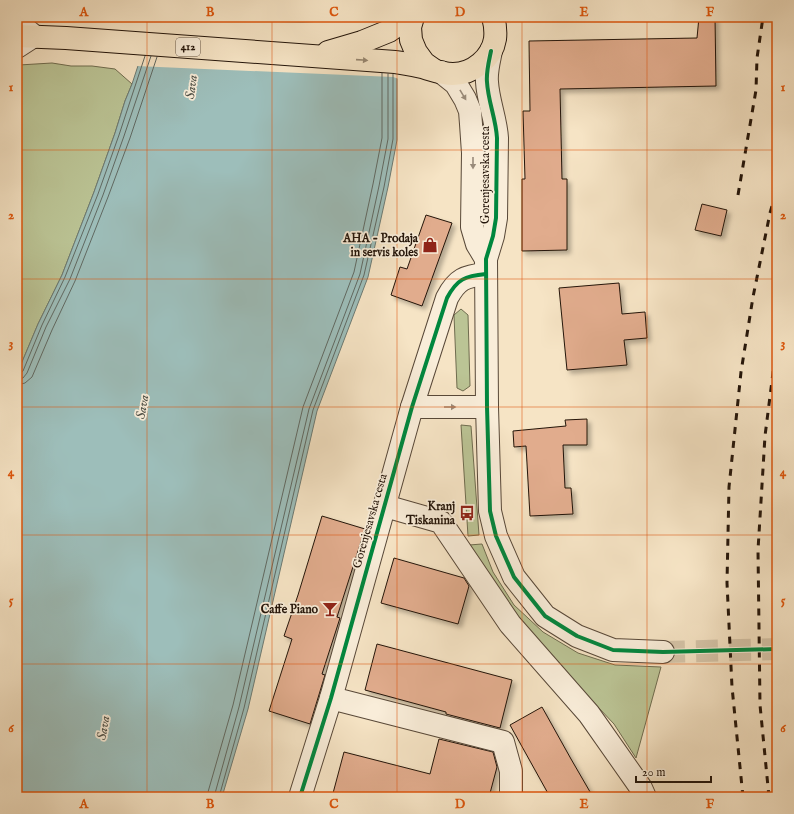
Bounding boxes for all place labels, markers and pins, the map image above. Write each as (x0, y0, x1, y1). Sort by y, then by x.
place label: AHA - Prodaja in servis koles (342, 231, 419, 260)
shop icon: AHA - Prodaja in servis koles (421, 236, 439, 254)
place label: Kranj Tiskanina (405, 499, 456, 528)
bus stop icon: Kranj Tiskanina (458, 504, 476, 522)
bar icon: Caffe Piano (321, 600, 339, 618)
place label: Caffe Piano (261, 602, 319, 617)

